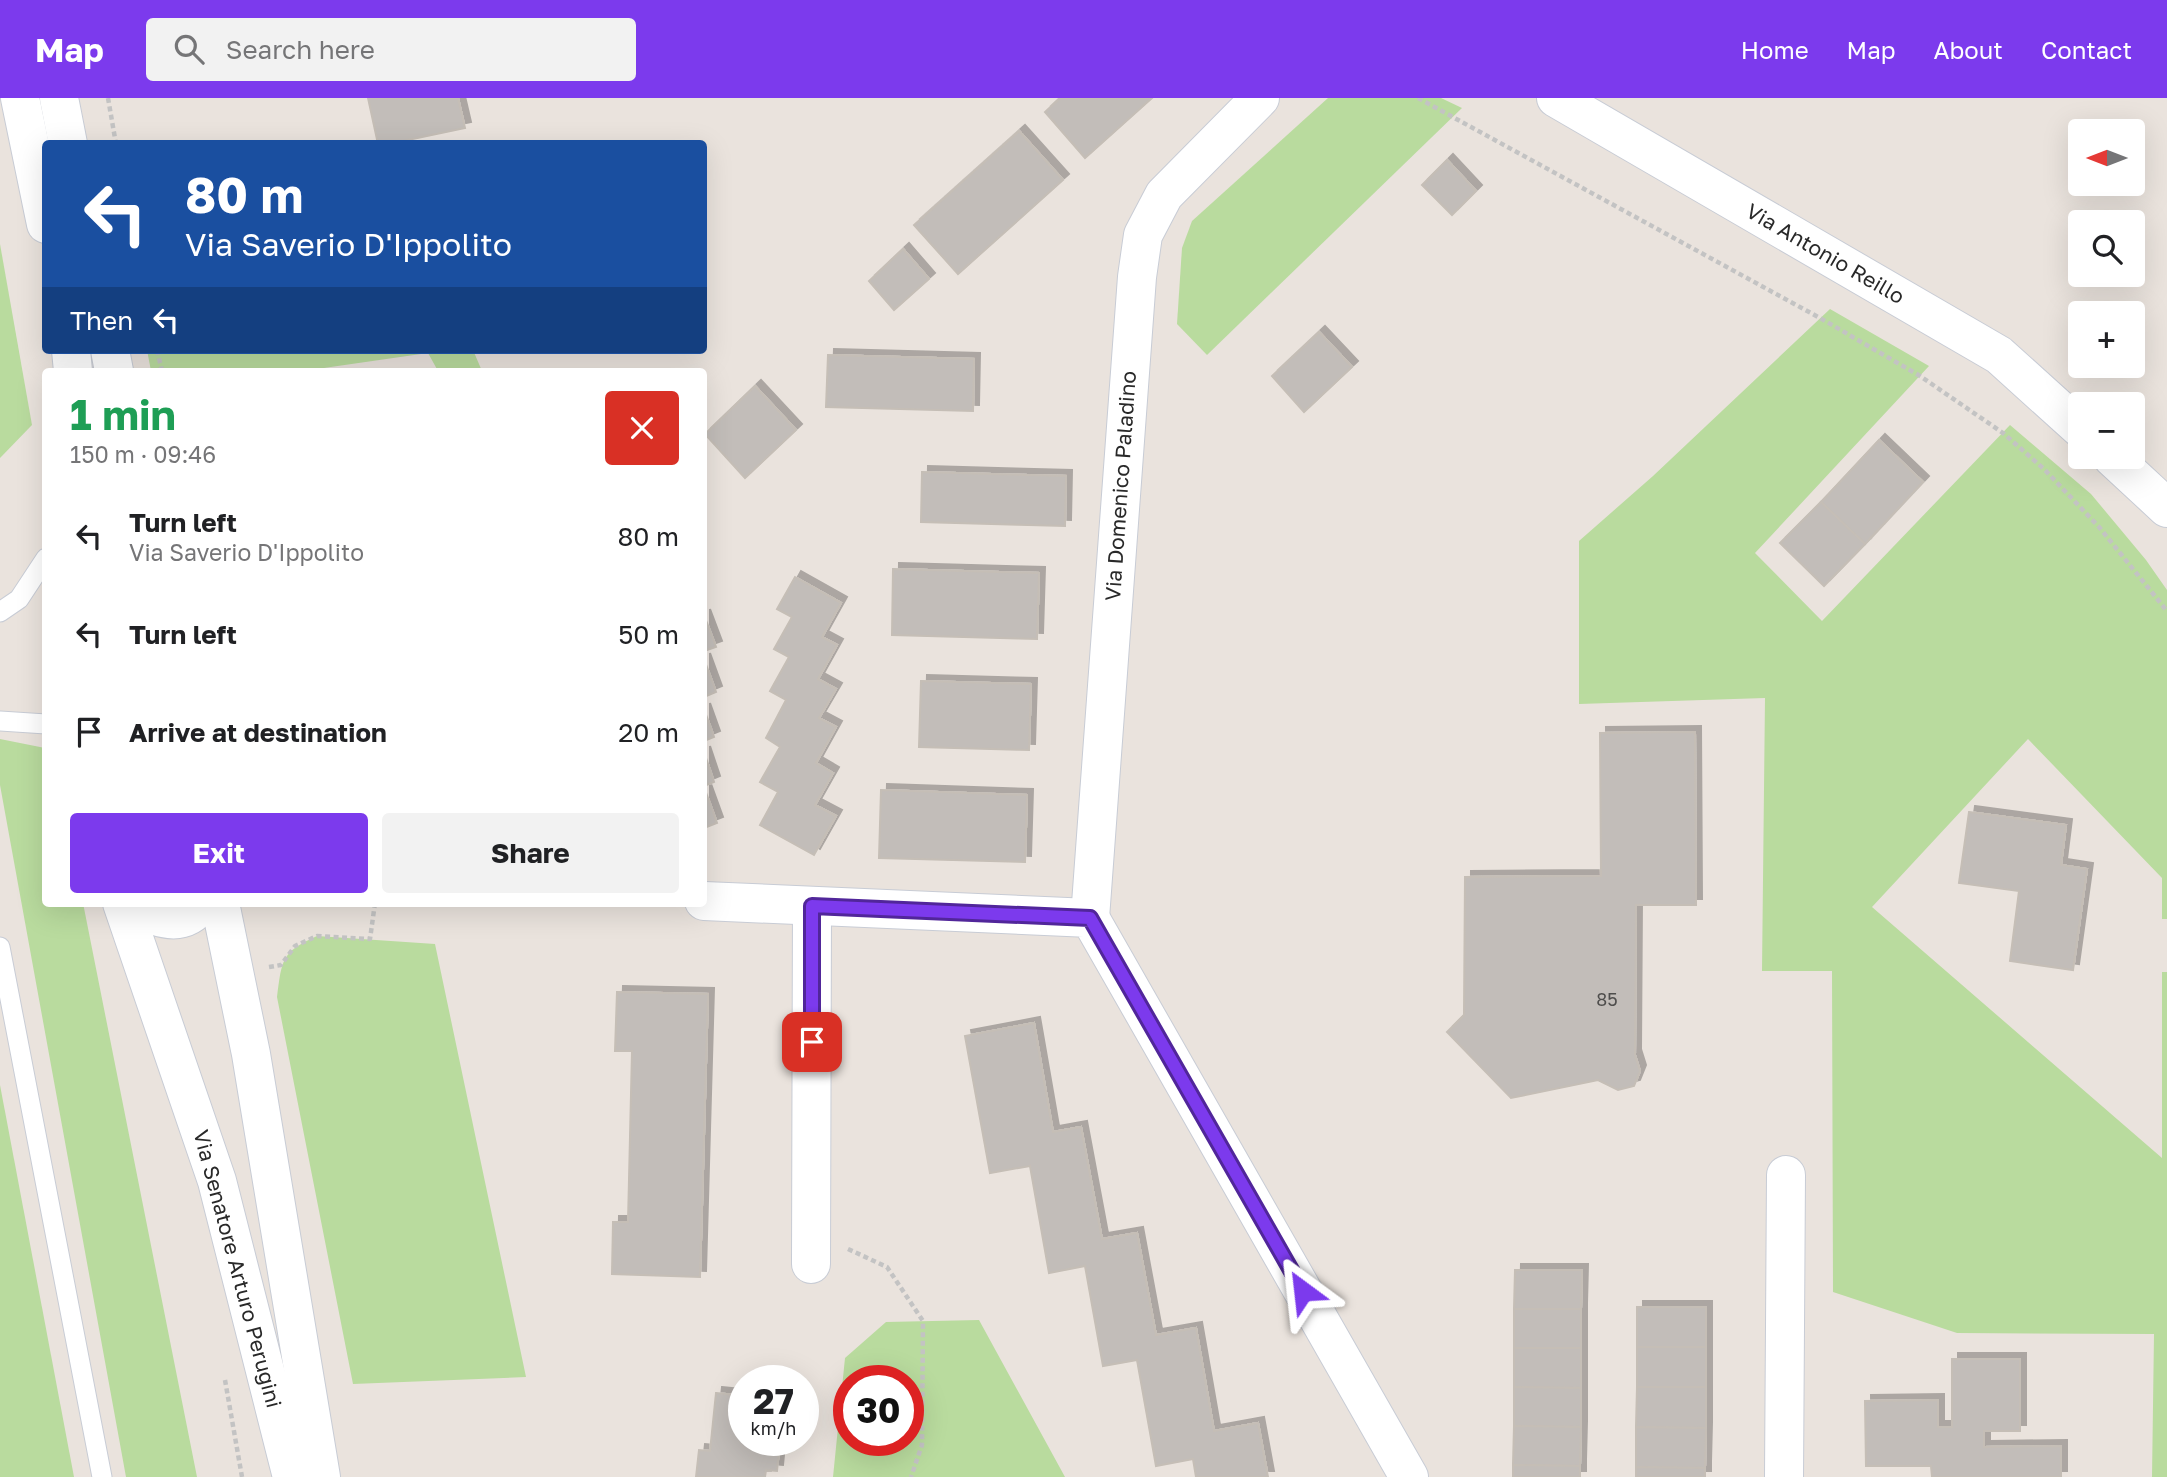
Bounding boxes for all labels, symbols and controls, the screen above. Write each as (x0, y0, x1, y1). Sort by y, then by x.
search box (146, 18, 636, 81)
text: Map (35, 30, 104, 69)
icon: search (170, 30, 208, 68)
text: Search here (226, 34, 375, 65)
text: Home (1741, 35, 1809, 64)
text: Map (1847, 35, 1896, 64)
text: About (1934, 35, 2003, 64)
text: Contact (2041, 35, 2132, 64)
north arrow (2068, 119, 2146, 196)
map controls (2068, 119, 2145, 469)
text: 80 m (185, 165, 303, 224)
icon: left (70, 168, 161, 259)
street label: Via Antonio Reillo (1742, 197, 1909, 309)
button: search (2068, 210, 2145, 287)
text: Via Saverio D'Ippolito (185, 225, 512, 263)
icon: left (147, 301, 185, 339)
button: + (2068, 301, 2145, 378)
text: Then (70, 305, 133, 336)
street label: Via Domenico Paladino (1099, 370, 1141, 602)
text: 1 min (70, 389, 176, 439)
button: close (605, 391, 679, 465)
button: − (2068, 392, 2145, 469)
text: 150 m · 09:46 (70, 440, 216, 468)
text: Turn left (129, 507, 237, 538)
icon: left (70, 517, 108, 555)
text: 80 m (618, 521, 679, 552)
text: Via Saverio D'Ippolito (129, 538, 364, 566)
icon: left (70, 615, 108, 653)
text: Turn left (129, 619, 237, 650)
text: 50 m (618, 619, 679, 650)
icon: arrive (70, 713, 108, 751)
text: Arrive at destination (129, 717, 387, 748)
text: 20 m (618, 717, 679, 748)
button: Exit (70, 813, 368, 893)
button: Share (382, 813, 679, 893)
house number: 85 (1596, 988, 1618, 1010)
pin (782, 1012, 842, 1072)
icon: arrive (793, 1023, 831, 1061)
street label: Via Senatore Arturo Perugini (188, 1127, 288, 1411)
position arrow (1266, 1254, 1340, 1328)
speed limit sign: 30 (833, 1365, 924, 1456)
text: 27 (753, 1380, 794, 1422)
text: km/h (751, 1417, 796, 1439)

